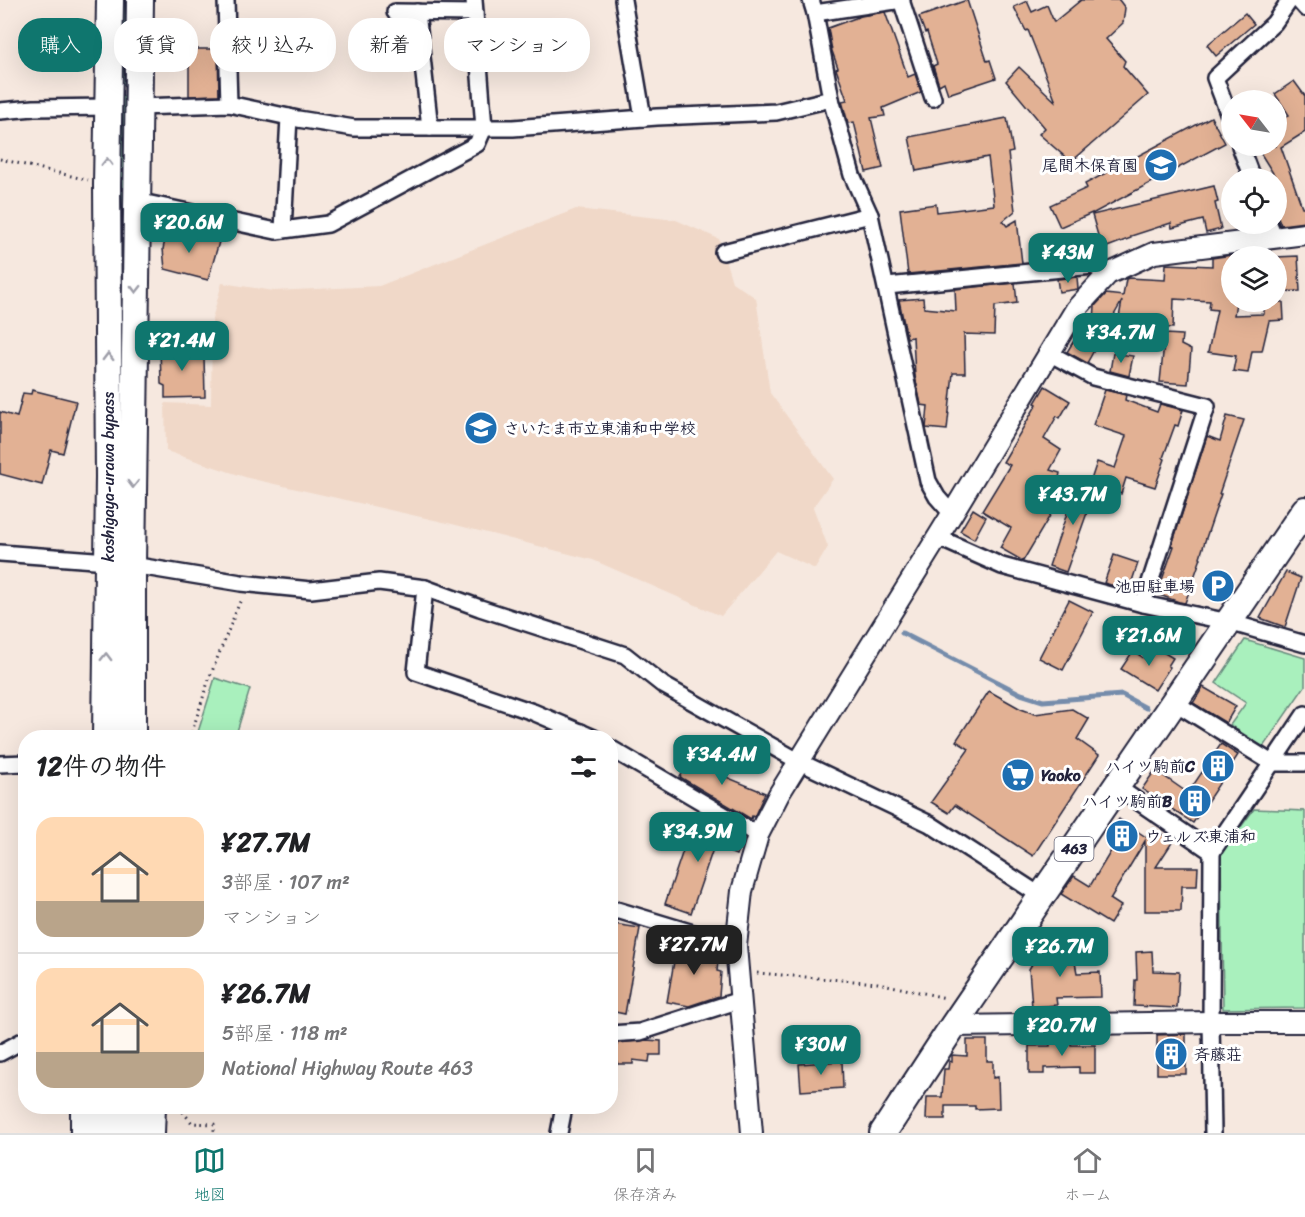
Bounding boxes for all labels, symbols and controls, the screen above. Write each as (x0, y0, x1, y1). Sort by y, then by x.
chip: 購入 (18, 18, 102, 72)
chip: 賃貸 (114, 18, 198, 72)
chip: 絞り込み (210, 18, 336, 72)
chip: 新着 (348, 18, 432, 72)
chip: マンション (444, 18, 590, 72)
north arrow (1221, 90, 1287, 156)
map controls (1221, 90, 1287, 312)
school or university icon: 尾間木保育園 (1143, 147, 1179, 183)
place label: 尾間木保育園 (1042, 151, 1138, 180)
one-way arrow (101, 158, 114, 167)
button: locate (1221, 168, 1287, 234)
pin: ¥20.6M (140, 203, 238, 254)
text: ¥20.6M (155, 205, 224, 240)
pin: ¥43M (1032, 233, 1104, 284)
text: ¥43M (1043, 235, 1093, 270)
button: layers (1221, 246, 1287, 312)
one-way arrow (130, 285, 142, 294)
pin: ¥34.7M (1072, 313, 1170, 364)
text: ¥34.7M (1087, 315, 1155, 350)
pin: ¥21.4M (133, 321, 231, 372)
text: ¥21.4M (149, 323, 215, 358)
one-way arrow (102, 353, 114, 362)
street label: koshigaya-urawa bypass (94, 391, 123, 562)
school or university icon: さいたま市立東浦和中学校 (463, 410, 499, 446)
place label: さいたま市立東浦和中学校 (504, 414, 696, 443)
pin: ¥43.7M (1024, 475, 1122, 526)
text: ¥43.7M (1039, 477, 1107, 512)
one-way arrow (127, 480, 139, 489)
parking icon: 池田駐車場 (1200, 568, 1236, 604)
place label: 池田駐車場 (1115, 572, 1195, 601)
pin: ¥21.6M (1100, 616, 1198, 667)
text: ¥21.6M (1117, 618, 1181, 653)
one-way arrow (100, 653, 112, 662)
pin: ¥34.4M (673, 735, 771, 786)
text: ¥34.4M (687, 737, 757, 772)
text: 12件の物件 (36, 743, 166, 789)
building icon: ハイツ駒前C (1200, 748, 1236, 784)
icon: filters (567, 750, 600, 783)
place label: ハイツ駒前C (1105, 752, 1196, 781)
supermarket icon: Yaoko (1000, 757, 1036, 793)
place label: Yaoko (1041, 761, 1081, 790)
building icon: ハイツ駒前B (1177, 783, 1213, 819)
place label: ハイツ駒前B (1082, 787, 1173, 816)
pin: ¥34.9M (649, 812, 747, 863)
text: ¥34.9M (663, 814, 733, 849)
building icon: ウェルズ東浦和 (1104, 818, 1140, 854)
text: ¥27.7M (222, 819, 310, 865)
place label: ウェルズ東浦和 (1145, 822, 1256, 851)
road number: 463 (1054, 837, 1094, 861)
icon: home (84, 841, 156, 913)
text: 3部屋 · 107 m² (222, 865, 350, 900)
text: マンション (222, 900, 321, 935)
pin: ¥27.7M (645, 925, 743, 976)
text: ¥27.7M (660, 927, 728, 962)
pin: ¥26.7M (1011, 927, 1109, 978)
text: ¥26.7M (1026, 929, 1094, 964)
text: ¥26.7M (222, 970, 310, 1016)
icon: home (84, 992, 156, 1064)
pin: ¥20.7M (1013, 1006, 1111, 1057)
text: ¥20.7M (1027, 1008, 1097, 1043)
text: 5部屋 · 118 m² (222, 1016, 348, 1051)
pin: ¥30M (785, 1025, 857, 1076)
text: ¥30M (795, 1027, 847, 1062)
building icon: 斉藤荘 (1153, 1036, 1189, 1072)
place label: 斉藤荘 (1194, 1040, 1242, 1069)
text: National Highway Route 463 (222, 1051, 473, 1086)
tab: 地図 (193, 1144, 226, 1209)
tab: 保存済み (613, 1144, 677, 1209)
tab: ホーム (1064, 1144, 1112, 1209)

